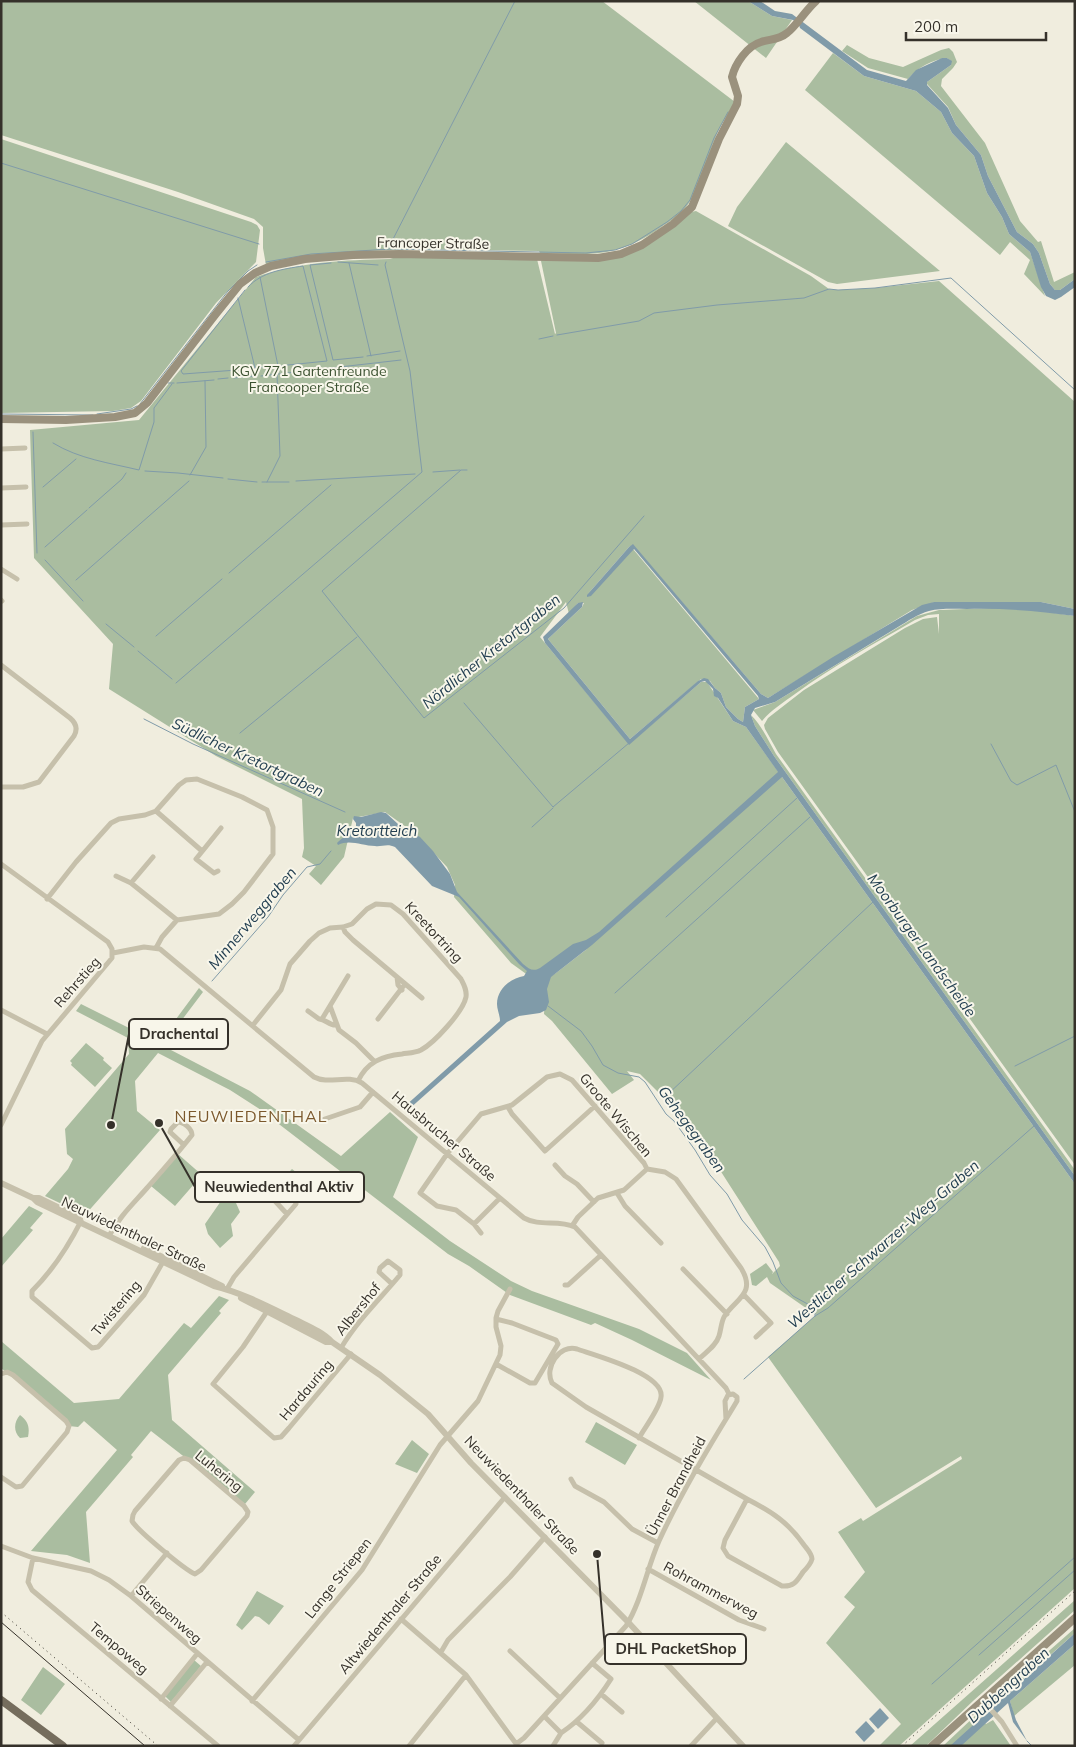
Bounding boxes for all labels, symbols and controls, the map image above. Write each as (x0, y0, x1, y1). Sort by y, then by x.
scale bar (906, 10, 1046, 42)
text: 200 m (914, 17, 958, 36)
street label: Francoper Straße (377, 233, 489, 253)
park label: KGV 771 Gartenfreunde Francooper Straße (231, 362, 387, 396)
water label: Nördlicher Kretortgraben (418, 589, 564, 713)
water label: Südlicher Kretortgraben (169, 714, 327, 801)
water label: Kretortteich (337, 821, 418, 840)
water label: Minnerweggraben (204, 863, 300, 973)
water label: Moorburger Landscheide (864, 870, 980, 1020)
street label: Kreetortring (401, 898, 467, 966)
street label: Rehrstieg (50, 953, 104, 1011)
callout: Drachental (129, 1019, 228, 1049)
text: Drachental (139, 1024, 219, 1043)
street label: Groote Wischen (576, 1069, 656, 1161)
water label: Gehegegraben (654, 1082, 730, 1176)
street label: Hausbrucher Straße (388, 1087, 500, 1185)
district label: NEUWIEDENTHAL (174, 1106, 328, 1126)
water label: Westlicher Schwarzer-Weg-Graben (783, 1155, 983, 1332)
callout: Neuwiedenthal Aktiv (195, 1172, 364, 1202)
text: Neuwiedenthal Aktiv (204, 1177, 355, 1196)
street label: Neuwiedenthaler Straße (59, 1192, 209, 1276)
street label: Twistering (87, 1276, 145, 1340)
street label: Albershof (331, 1279, 385, 1339)
street label: Hardauring (275, 1356, 337, 1424)
street label: Neuwiedenthaler Straße (461, 1432, 583, 1558)
street label: Ünner Brandheid (642, 1433, 710, 1539)
street label: Luhering (191, 1446, 247, 1496)
street label: Lange Striepen (301, 1534, 375, 1622)
street label: Altwiedenthaler Straße (335, 1551, 445, 1677)
street label: Rohrammerweg (660, 1557, 762, 1623)
street label: Striepenweg (132, 1580, 206, 1648)
street label: Tempoweg (86, 1618, 152, 1678)
callout: DHL PacketShop (605, 1634, 746, 1664)
text: DHL PacketShop (616, 1639, 736, 1658)
water label: Dubbengraben (963, 1643, 1053, 1727)

